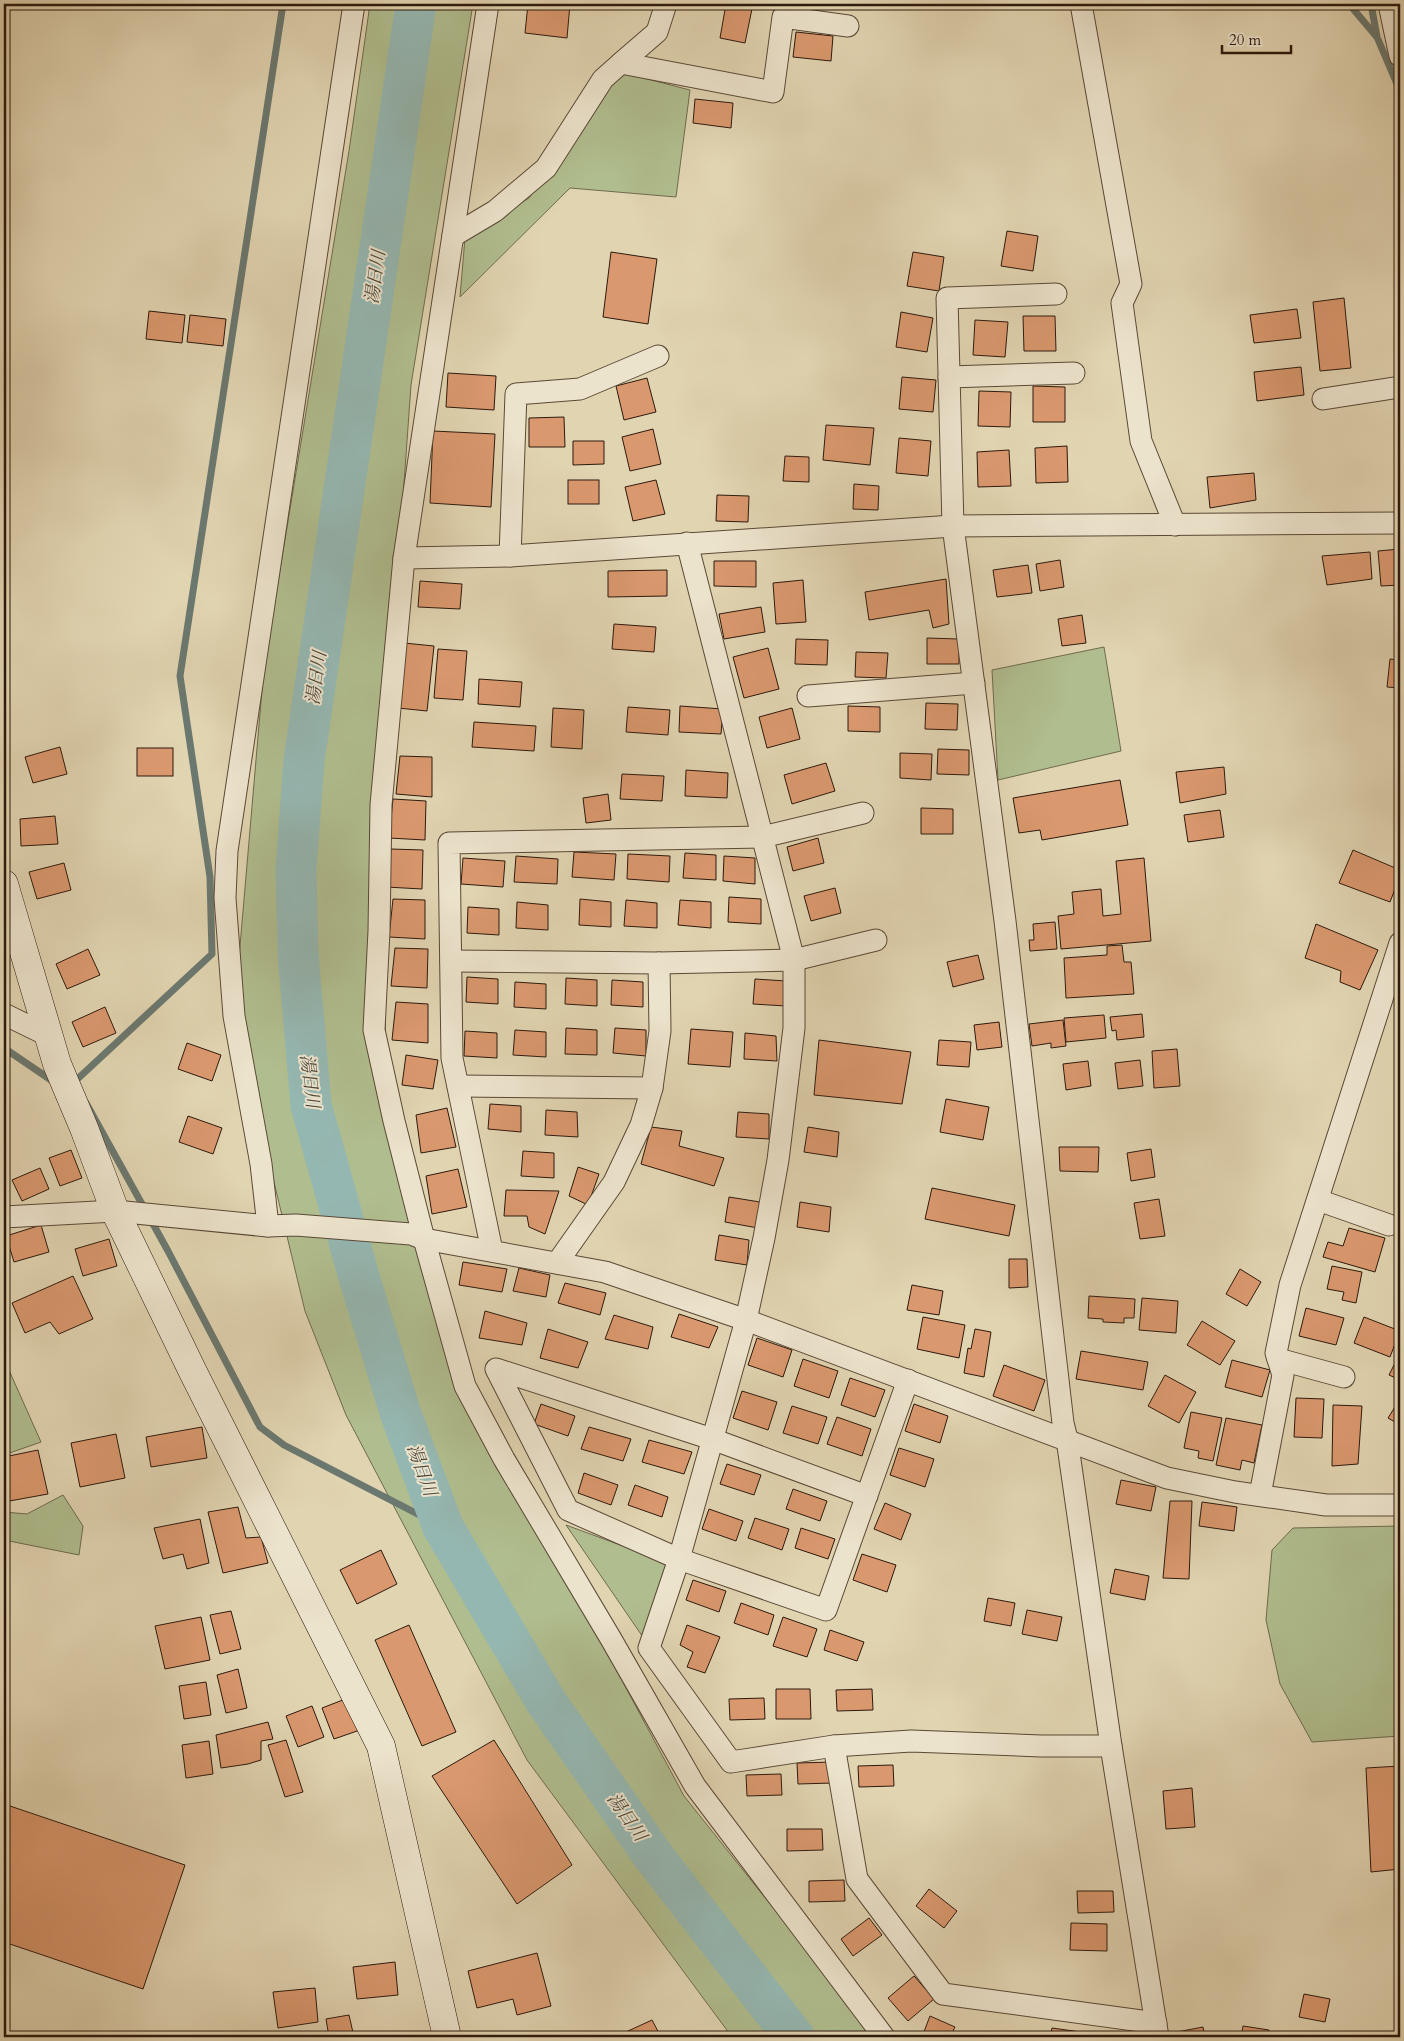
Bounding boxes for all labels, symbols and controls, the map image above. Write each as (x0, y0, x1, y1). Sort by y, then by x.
scale bar (1222, 22, 1290, 54)
text: 20 m (1229, 30, 1261, 50)
water label: 湯日川 (359, 247, 392, 306)
water label: 湯日川 (300, 648, 333, 707)
water label: 湯日川 (294, 1053, 325, 1111)
water label: 湯日川 (401, 1441, 443, 1502)
water label: 湯日川 (601, 1788, 653, 1848)

